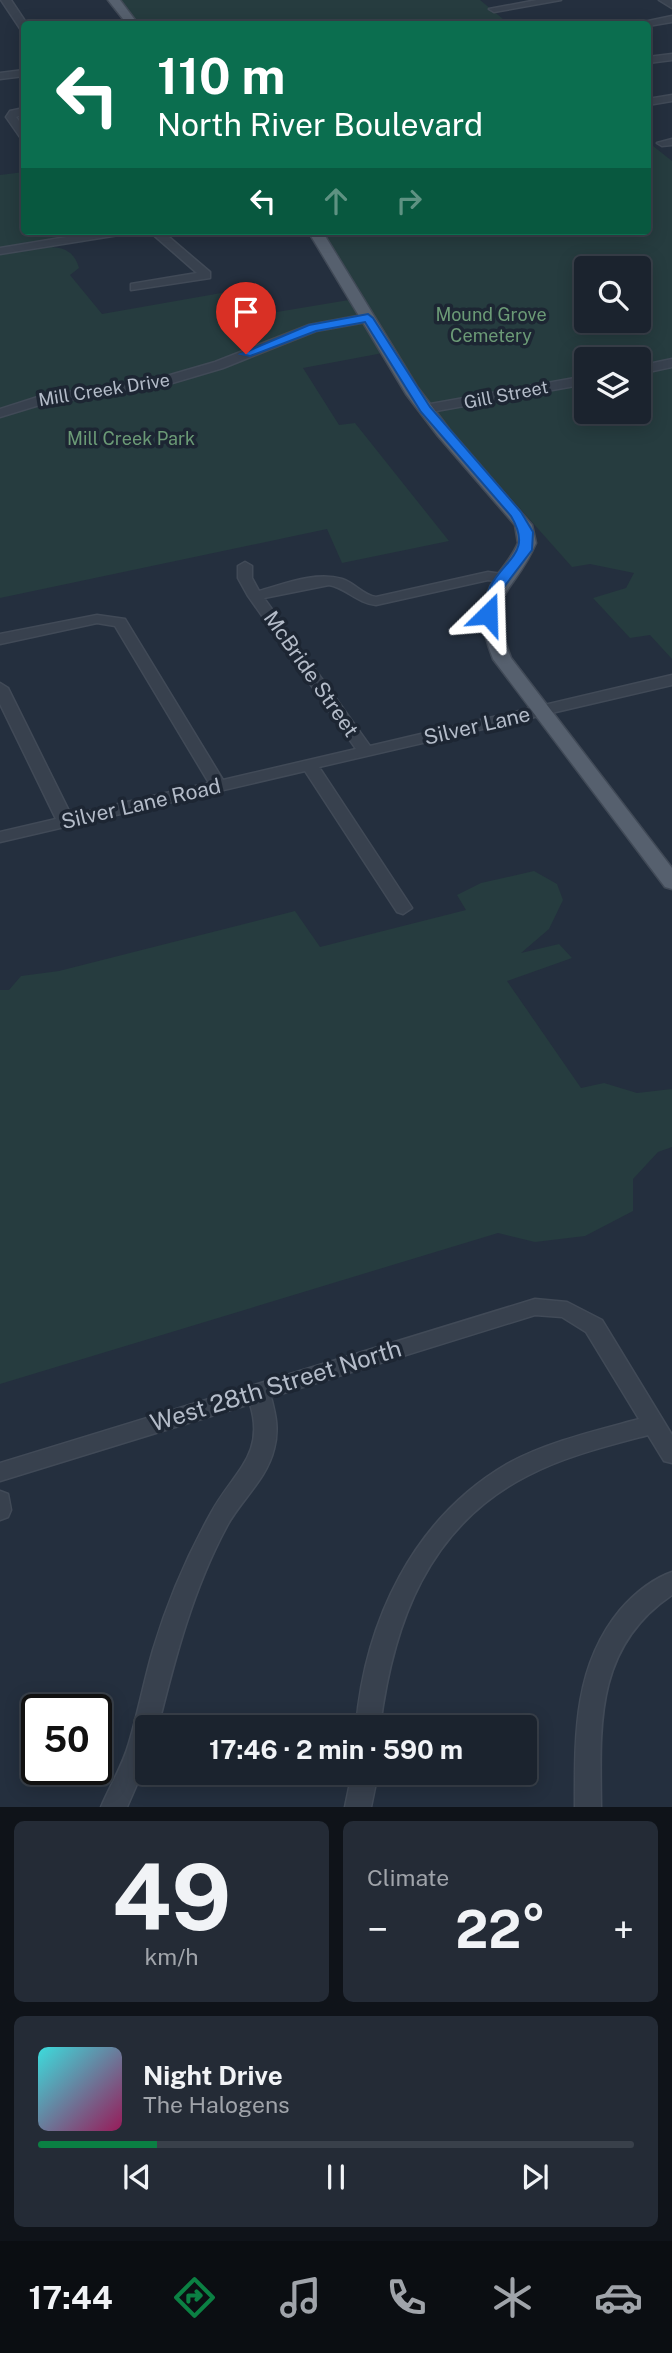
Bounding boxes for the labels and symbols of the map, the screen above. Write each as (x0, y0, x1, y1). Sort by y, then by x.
pin (216, 282, 276, 354)
park label: Mound Grove Cemetery (435, 304, 547, 346)
street label: Mill Creek Drive (37, 369, 171, 410)
street label: Gill Street (462, 376, 550, 413)
park label: Mill Creek Park (67, 428, 195, 449)
position arrow (451, 577, 525, 651)
street label: McBride Street (259, 606, 364, 741)
street label: Silver Lane (421, 701, 532, 750)
street label: Silver Lane Road (59, 773, 223, 834)
street label: West 28th Street North (147, 1334, 405, 1437)
speed limit sign: 50 (21, 1694, 112, 1785)

